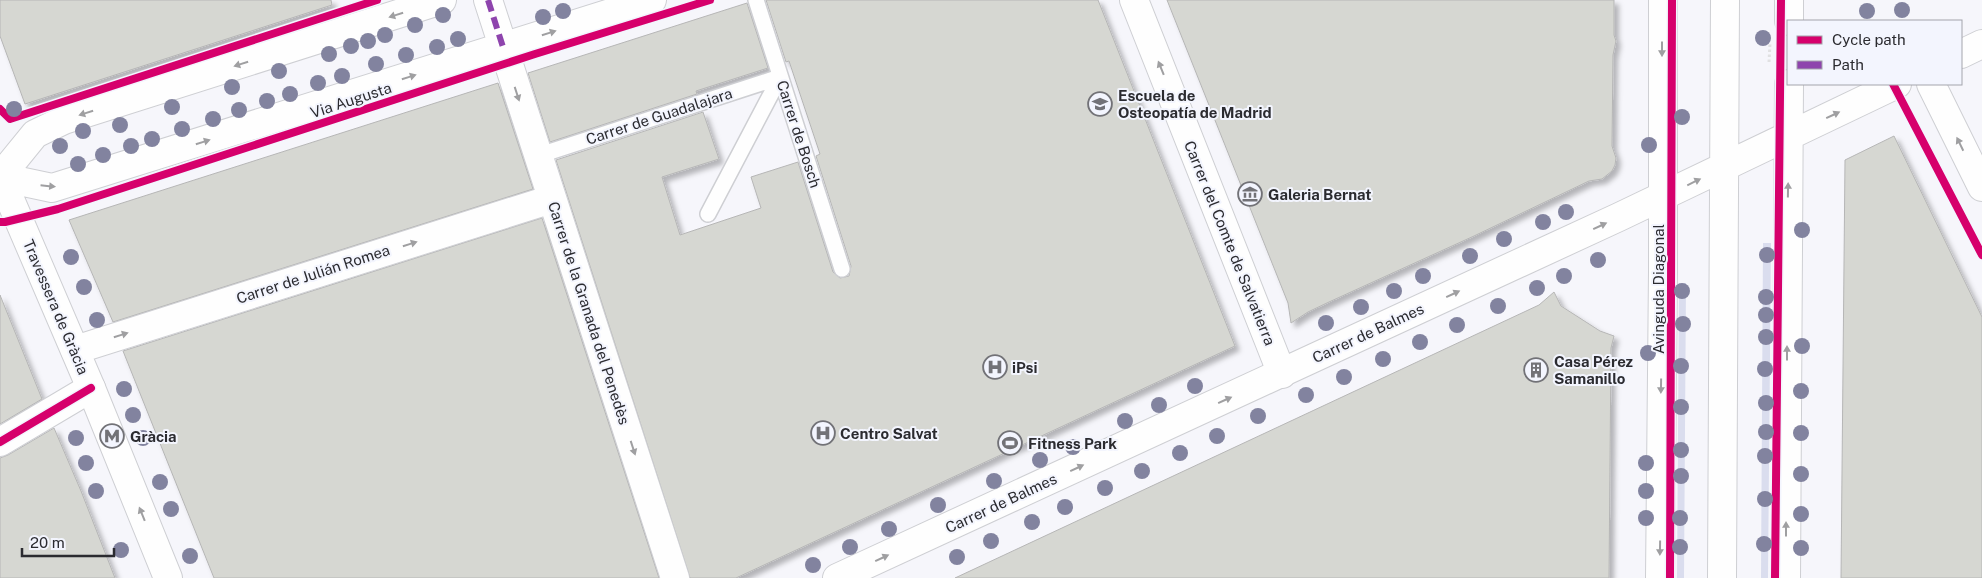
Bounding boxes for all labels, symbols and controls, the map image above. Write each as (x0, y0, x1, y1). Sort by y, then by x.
one-way arrow (388, 11, 403, 19)
legend (1787, 20, 1962, 85)
one-way arrow (542, 28, 557, 36)
text: Cycle path (1832, 31, 1906, 48)
one-way arrow (1658, 41, 1666, 57)
text: Path (1832, 56, 1864, 73)
one-way arrow (233, 60, 248, 68)
one-way arrow (1157, 60, 1165, 75)
one-way arrow (401, 73, 416, 81)
street label: Carrer de Bosch (774, 78, 824, 190)
street label: Via Augusta (308, 79, 394, 121)
street label: Carrer de Guadalajara (584, 84, 734, 148)
one-way arrow (514, 87, 522, 102)
place label: Escuela de Osteopatía de Madrid (1118, 87, 1272, 121)
school or university icon: Escuela de Osteopatía de Madrid (1087, 91, 1113, 117)
one-way arrow (78, 109, 93, 117)
one-way arrow (1826, 110, 1840, 118)
one-way arrow (1956, 137, 1964, 151)
one-way arrow (196, 138, 211, 145)
street label: Carrer del Comte de Salvatierra (1181, 138, 1279, 348)
one-way arrow (1687, 178, 1701, 186)
museum icon: Galeria Bernat (1237, 181, 1263, 207)
one-way arrow (1784, 182, 1792, 198)
one-way arrow (40, 183, 56, 191)
place label: Galeria Bernat (1268, 186, 1372, 203)
street label: Carrer de la Granada del Penedès (545, 199, 633, 427)
one-way arrow (1593, 222, 1607, 230)
street label: Avinguda Diagonal (1650, 224, 1667, 354)
street label: Travessera de Gràcia (20, 237, 92, 377)
one-way arrow (402, 240, 417, 247)
street label: Carrer de Julián Romea (234, 241, 392, 307)
one-way arrow (1446, 290, 1460, 298)
street label: Carrer de Balmes (1310, 300, 1426, 366)
one-way arrow (114, 331, 129, 338)
one-way arrow (1783, 345, 1791, 361)
place label: Casa Pérez Samanillo (1554, 353, 1633, 387)
hospital icon: iPsi (982, 354, 1008, 380)
building icon: Casa Pérez Samanillo (1523, 357, 1549, 383)
place label: iPsi (1012, 359, 1037, 376)
one-way arrow (1657, 378, 1665, 394)
one-way arrow (1218, 396, 1232, 404)
hospital icon: Centro Salvat (810, 420, 836, 446)
metro station icon: Gràcia (99, 423, 125, 449)
place label: Centro Salvat (840, 425, 938, 442)
place label: Gràcia (130, 428, 177, 445)
sports icon: Fitness Park (997, 430, 1023, 456)
place label: Fitness Park (1028, 435, 1117, 452)
one-way arrow (629, 441, 637, 456)
one-way arrow (1070, 464, 1084, 472)
street label: Carrer de Balmes (943, 470, 1059, 536)
one-way arrow (138, 506, 146, 521)
one-way arrow (1782, 521, 1790, 537)
scale bar (22, 526, 115, 558)
text: 20 m (30, 534, 65, 551)
one-way arrow (1656, 540, 1664, 556)
one-way arrow (875, 553, 889, 561)

